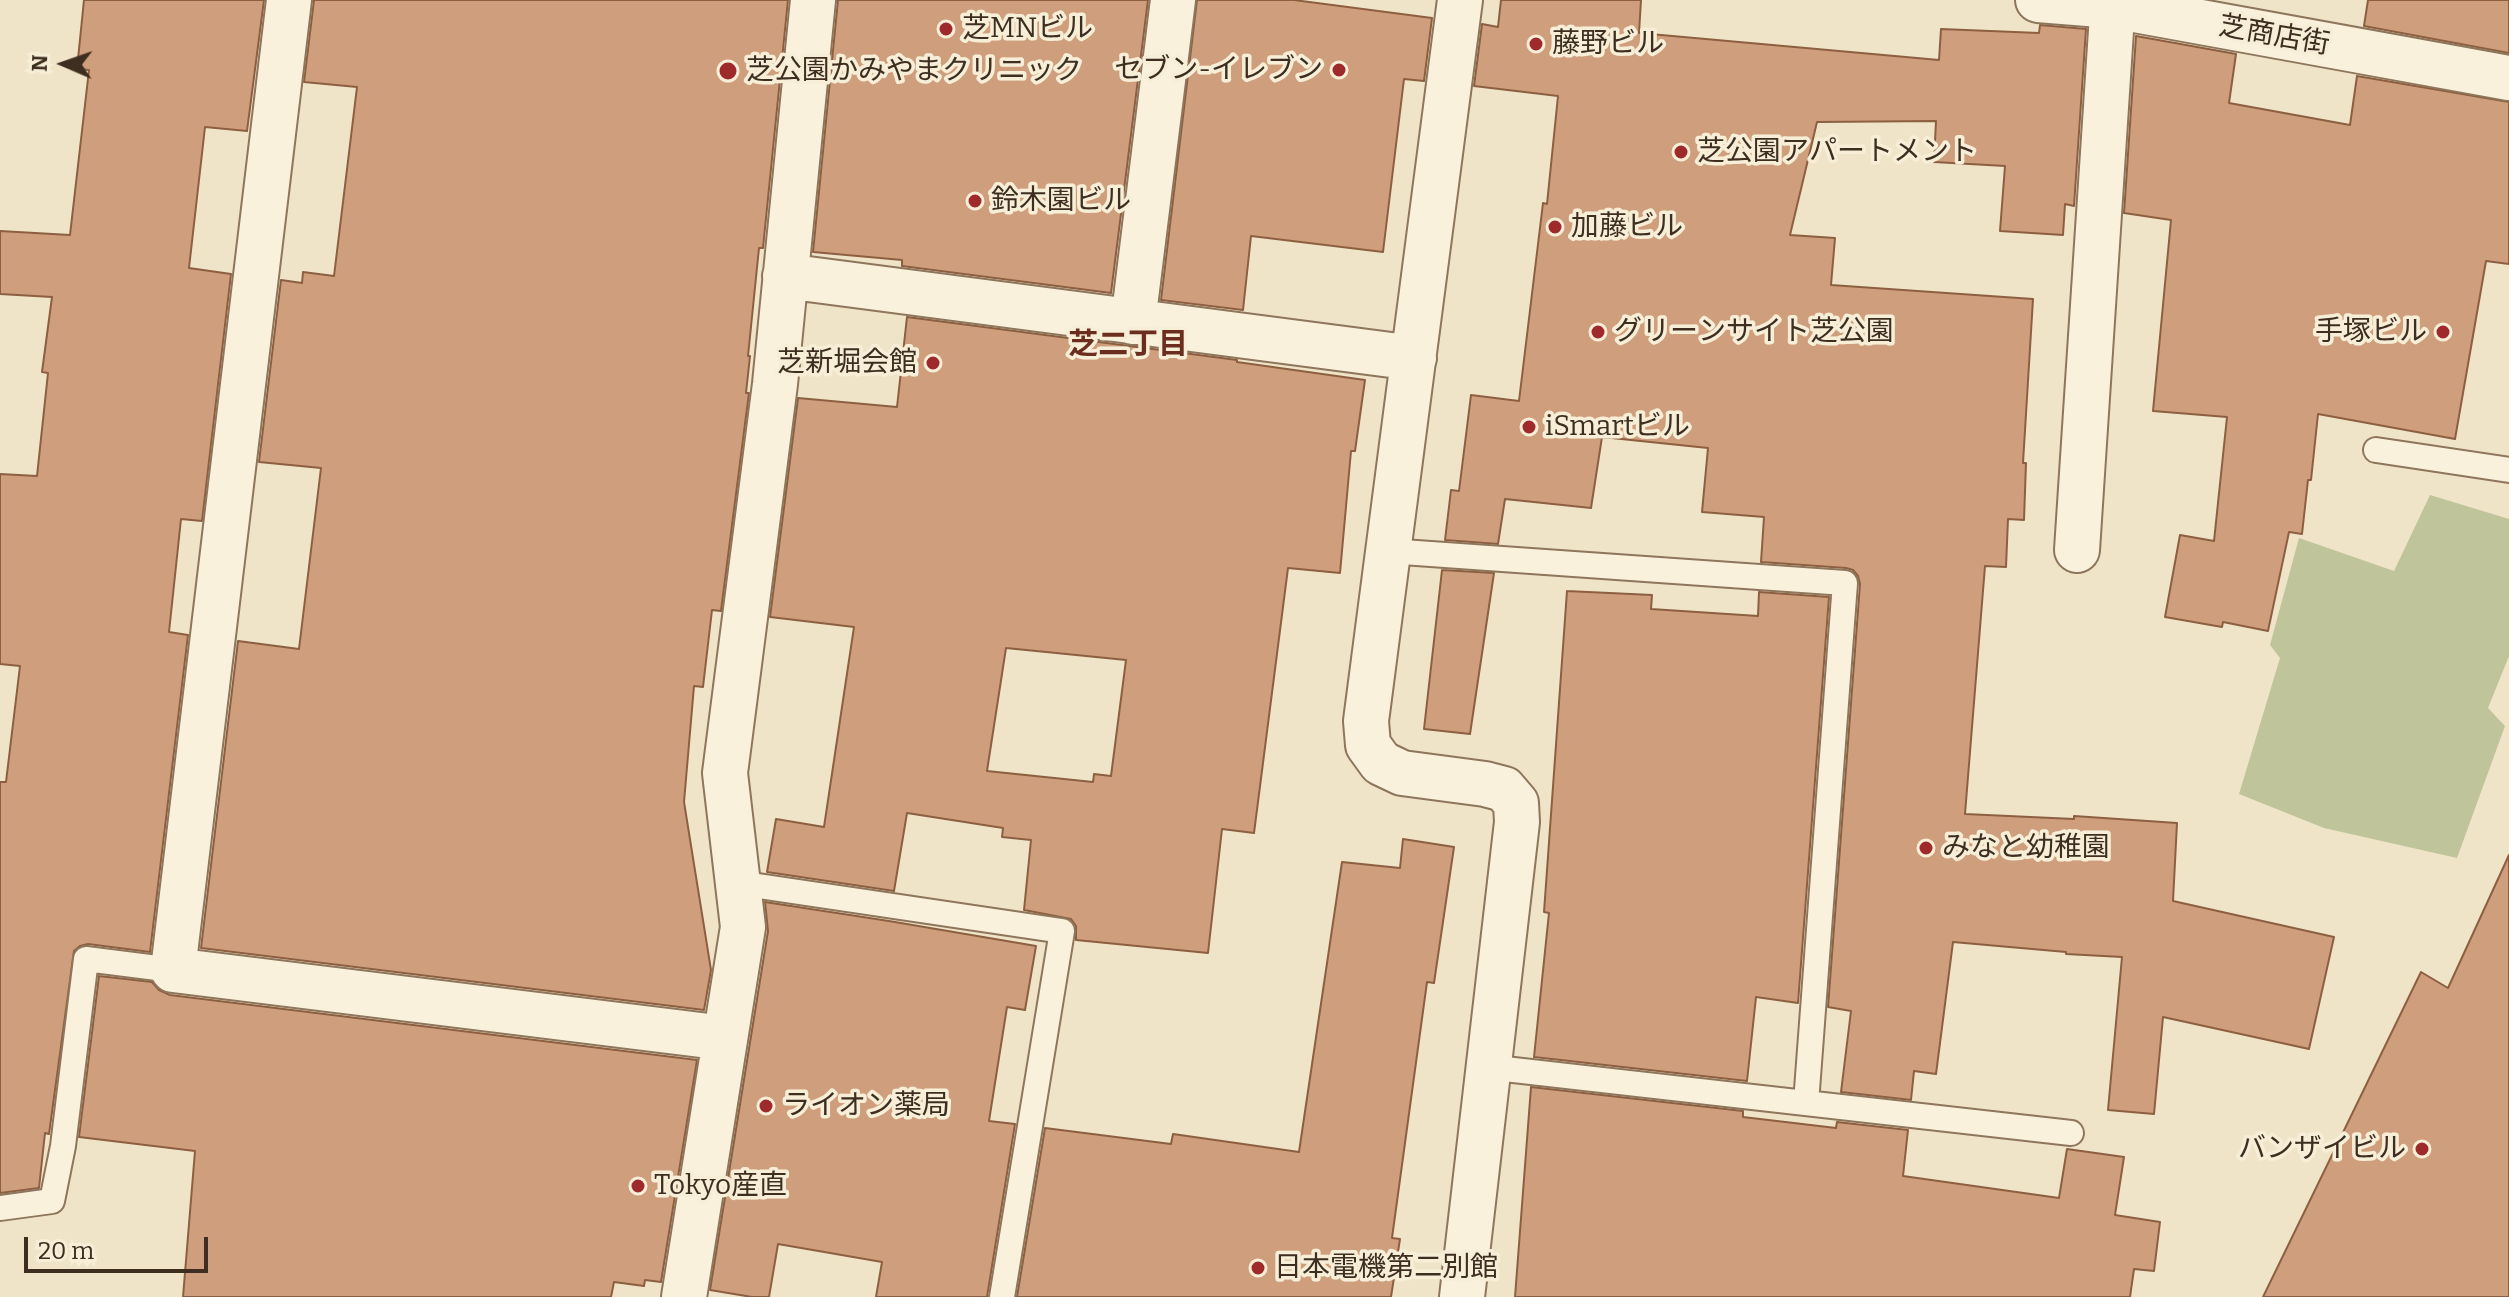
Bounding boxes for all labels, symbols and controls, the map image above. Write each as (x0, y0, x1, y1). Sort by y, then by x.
street label: 芝商店街 (2216, 10, 2332, 62)
place label: 芝MNビル (962, 12, 1093, 46)
marker: 芝MNビル (937, 20, 955, 38)
north arrow (24, 24, 104, 104)
place label: 藤野ビル (1552, 27, 1664, 61)
marker: 藤野ビル (1527, 35, 1545, 53)
place label: セブン-イレブン (1114, 53, 1323, 87)
text: N (26, 54, 53, 72)
place label: 芝公園かみやまクリニック (746, 54, 1082, 88)
marker: 芝公園かみやまクリニック (717, 60, 739, 82)
marker: セブン-イレブン (1330, 61, 1348, 79)
place label: 芝公園アパートメント (1697, 135, 1977, 169)
marker: 芝公園アパートメント (1672, 143, 1690, 161)
place label: 鈴木園ビル (991, 184, 1131, 218)
marker: 鈴木園ビル (966, 192, 984, 210)
place label: 加藤ビル (1571, 210, 1683, 244)
marker: 加藤ビル (1546, 218, 1564, 236)
place label: グリーンサイト芝公園 (1614, 315, 1894, 349)
place label: 手塚ビル (2315, 315, 2427, 349)
marker: グリーンサイト芝公園 (1589, 323, 1607, 341)
marker: 手塚ビル (2434, 323, 2452, 341)
district label: 芝二丁目 (1068, 328, 1188, 364)
place label: 芝新堀会館 (777, 346, 917, 380)
marker: 芝新堀会館 (924, 354, 942, 372)
place label: iSmartビル (1545, 410, 1690, 444)
marker: iSmartビル (1520, 418, 1538, 436)
place label: みなと幼稚園 (1942, 831, 2110, 865)
marker: みなと幼稚園 (1917, 839, 1935, 857)
place label: ライオン薬局 (782, 1089, 950, 1123)
marker: ライオン薬局 (757, 1097, 775, 1115)
place label: バンザイビル (2238, 1132, 2406, 1166)
marker: バンザイビル (2413, 1140, 2431, 1158)
place label: Tokyo産直 (654, 1169, 787, 1203)
marker: Tokyo産直 (629, 1177, 647, 1195)
scale bar (28, 1221, 212, 1271)
text: 20 m (38, 1237, 94, 1265)
place label: 日本電機第二別館 (1274, 1251, 1498, 1285)
marker: 日本電機第二別館 (1249, 1259, 1267, 1277)

